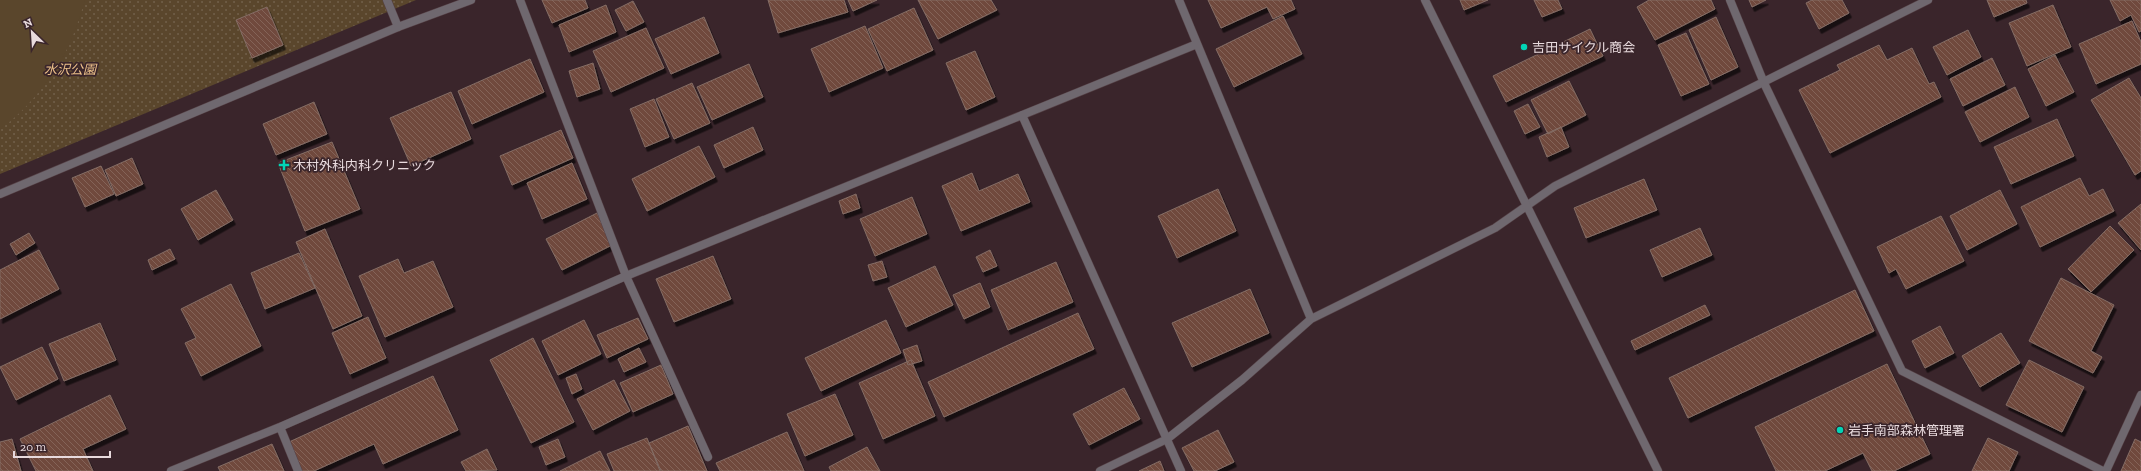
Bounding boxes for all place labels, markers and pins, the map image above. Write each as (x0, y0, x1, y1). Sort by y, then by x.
place label: 吉田サイクル商会 (1532, 40, 1635, 55)
marker: 吉田サイクル商会 (1519, 42, 1529, 52)
place label: 木村外科内科クリニック (293, 158, 436, 173)
marker: 木村外科内科クリニック (278, 159, 290, 171)
place label: 岩手南部森林管理署 (1848, 423, 1965, 438)
marker: 岩手南部森林管理署 (1835, 425, 1845, 435)

